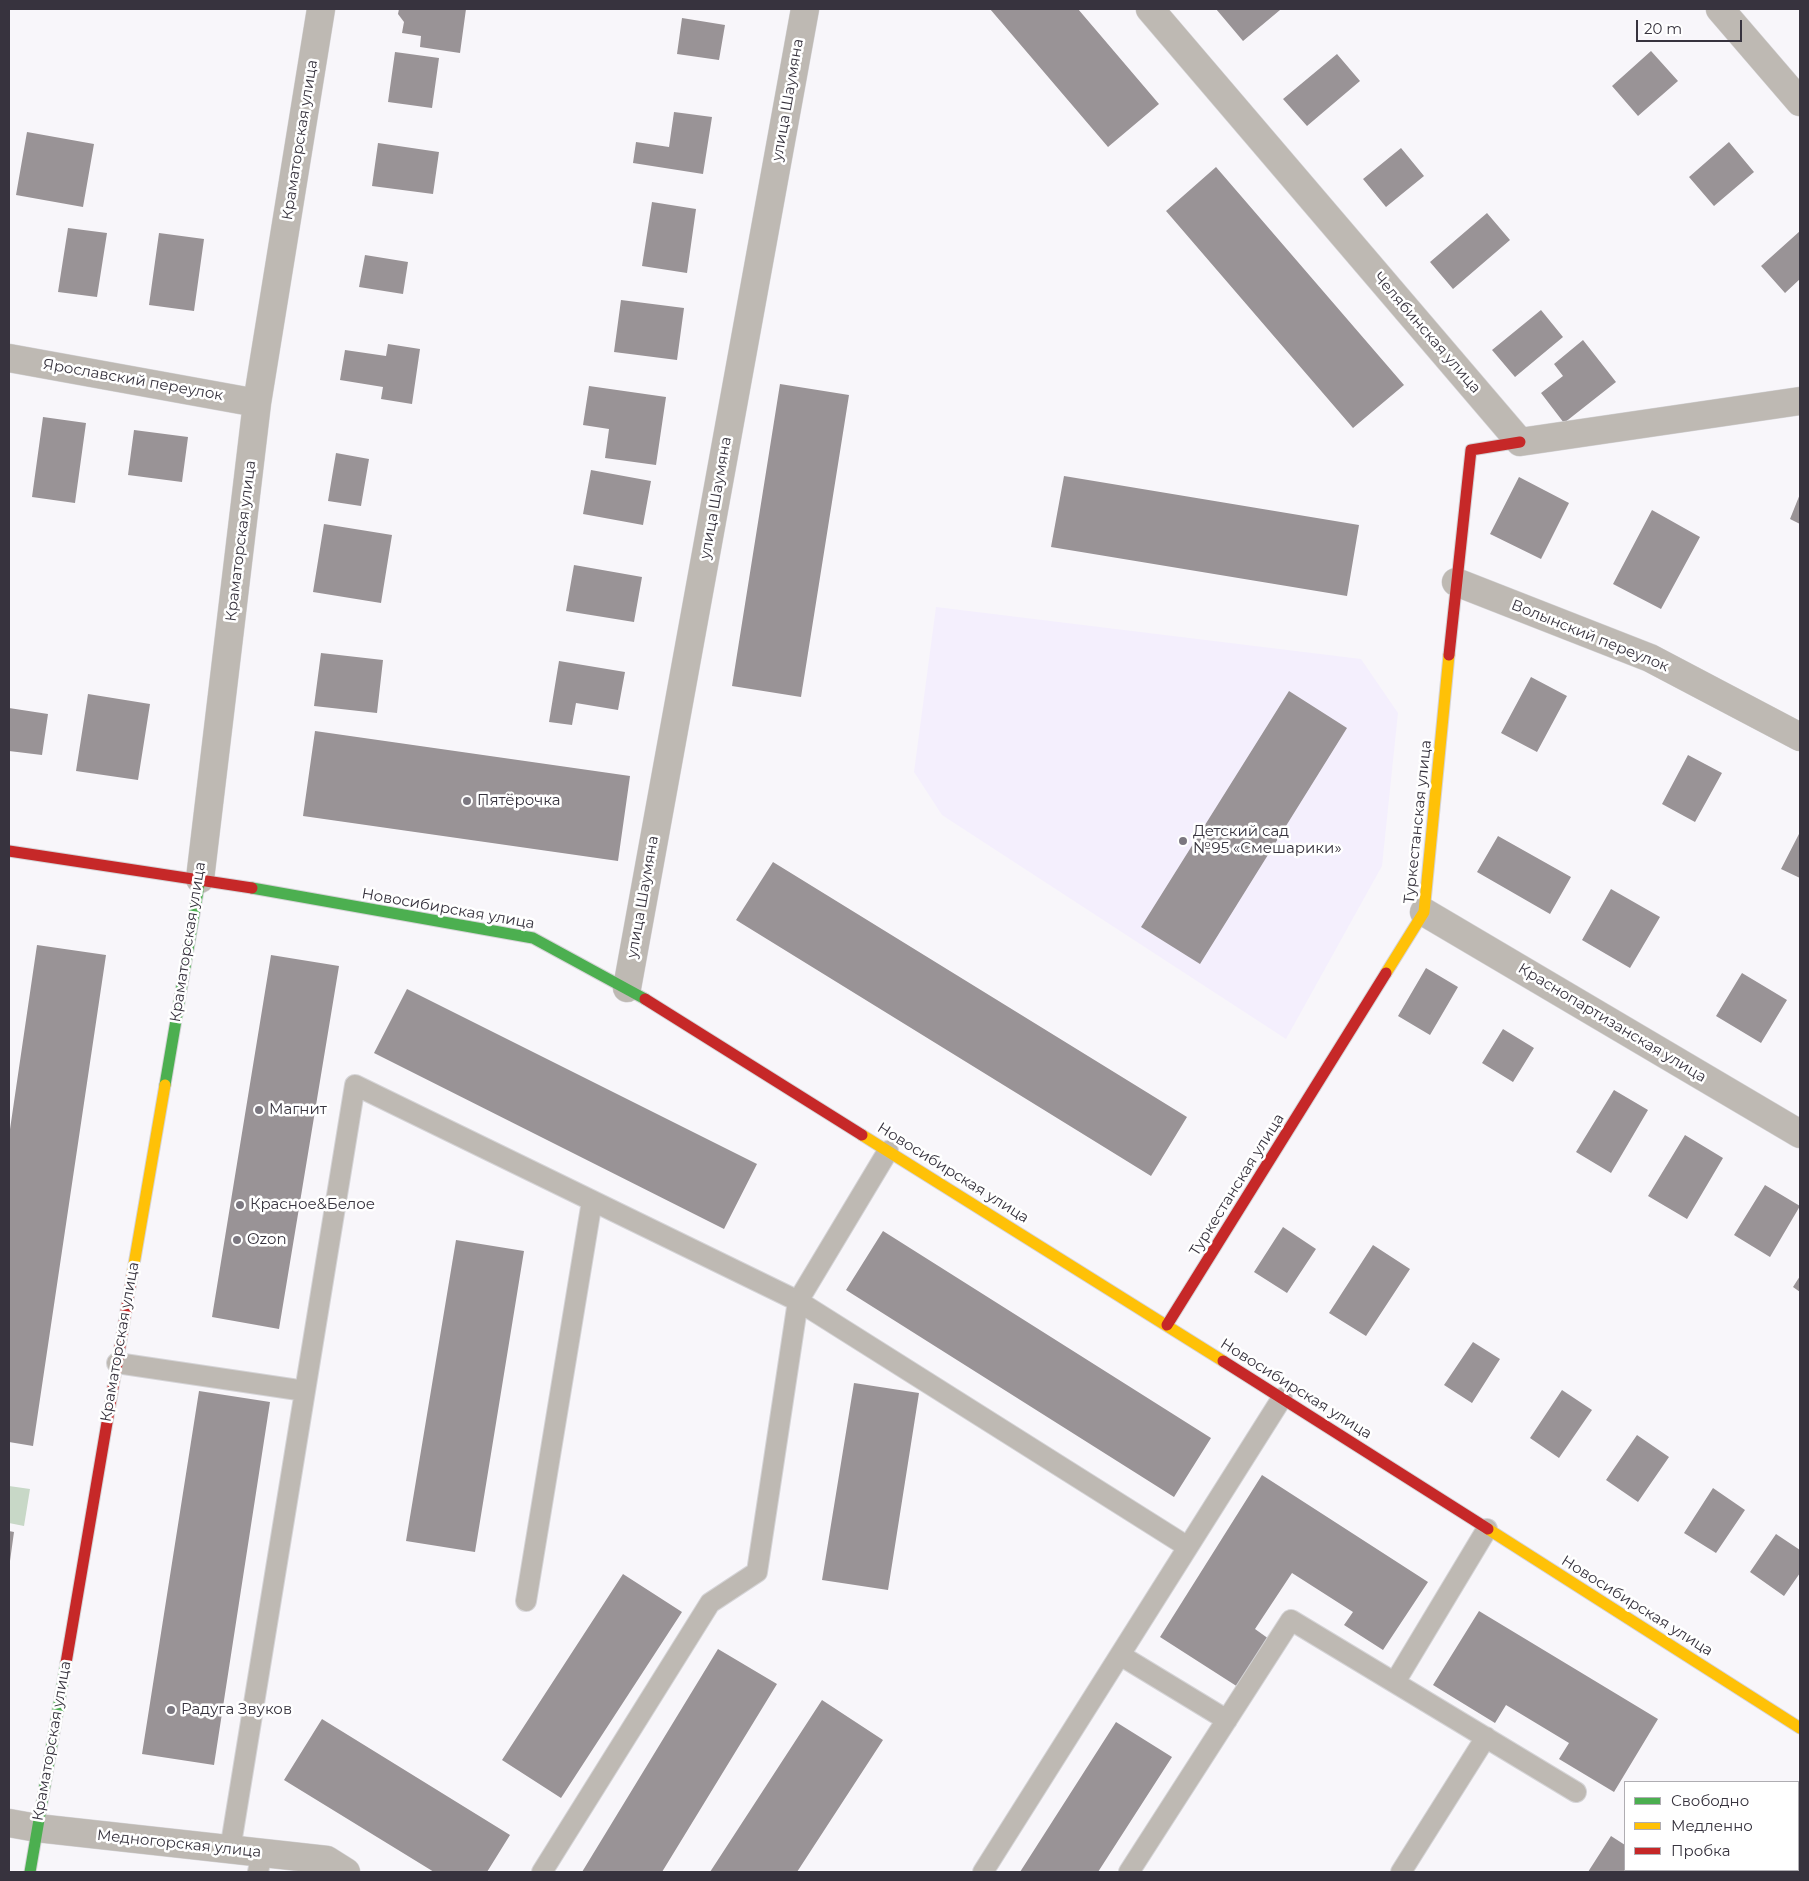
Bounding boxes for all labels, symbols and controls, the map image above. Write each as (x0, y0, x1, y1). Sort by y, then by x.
scale bar (1639, 10, 1745, 42)
text: 20 m (1644, 19, 1682, 38)
street label: улица Шаумяна (768, 37, 808, 163)
street label: Краматорская улица (278, 59, 322, 221)
street label: Челябинская улица (1370, 269, 1484, 397)
street label: Ярославский переулок (42, 355, 224, 405)
street label: улица Шаумяна (696, 435, 736, 561)
street label: Краматорская улица (222, 459, 260, 623)
street label: Волынский переулок (1509, 596, 1671, 676)
street label: Туркестанская улица (1400, 739, 1436, 905)
place label: Пятёрочка (477, 792, 561, 810)
marker: Пятёрочка (461, 795, 473, 807)
place label: Детский сад №95 «Смешарики» (1193, 823, 1342, 858)
street label: улица Шаумяна (623, 834, 663, 960)
marker: Детский сад №95 «Смешарики» (1177, 835, 1189, 847)
street label: Краматорская улица (166, 861, 210, 1023)
street label: Новосибирская улица (360, 885, 536, 933)
street label: Краснопартизанская улица (1515, 960, 1709, 1086)
place label: Магнит (269, 1101, 327, 1119)
marker: Магнит (253, 1104, 265, 1116)
street label: Туркестанская улица (1186, 1110, 1288, 1260)
street label: Новосибирская улица (874, 1119, 1032, 1227)
place label: Красное&Белое (250, 1196, 375, 1214)
marker: Красное&Белое (234, 1199, 246, 1211)
place label: Ozon (247, 1231, 287, 1249)
marker: Ozon (231, 1234, 243, 1246)
street label: Краматорская улица (97, 1261, 143, 1423)
street label: Новосибирская улица (1217, 1335, 1375, 1443)
street label: Новосибирская улица (1558, 1552, 1716, 1660)
street label: Краматорская улица (29, 1660, 75, 1822)
place label: Радуга Звуков (181, 1701, 292, 1719)
marker: Радуга Звуков (165, 1704, 177, 1716)
legend (1624, 1781, 1799, 1871)
text: Свободно (1671, 1791, 1749, 1810)
text: Медленно (1671, 1816, 1753, 1835)
street label: Медногорская улица (96, 1826, 262, 1862)
text: Пробка (1671, 1841, 1730, 1860)

